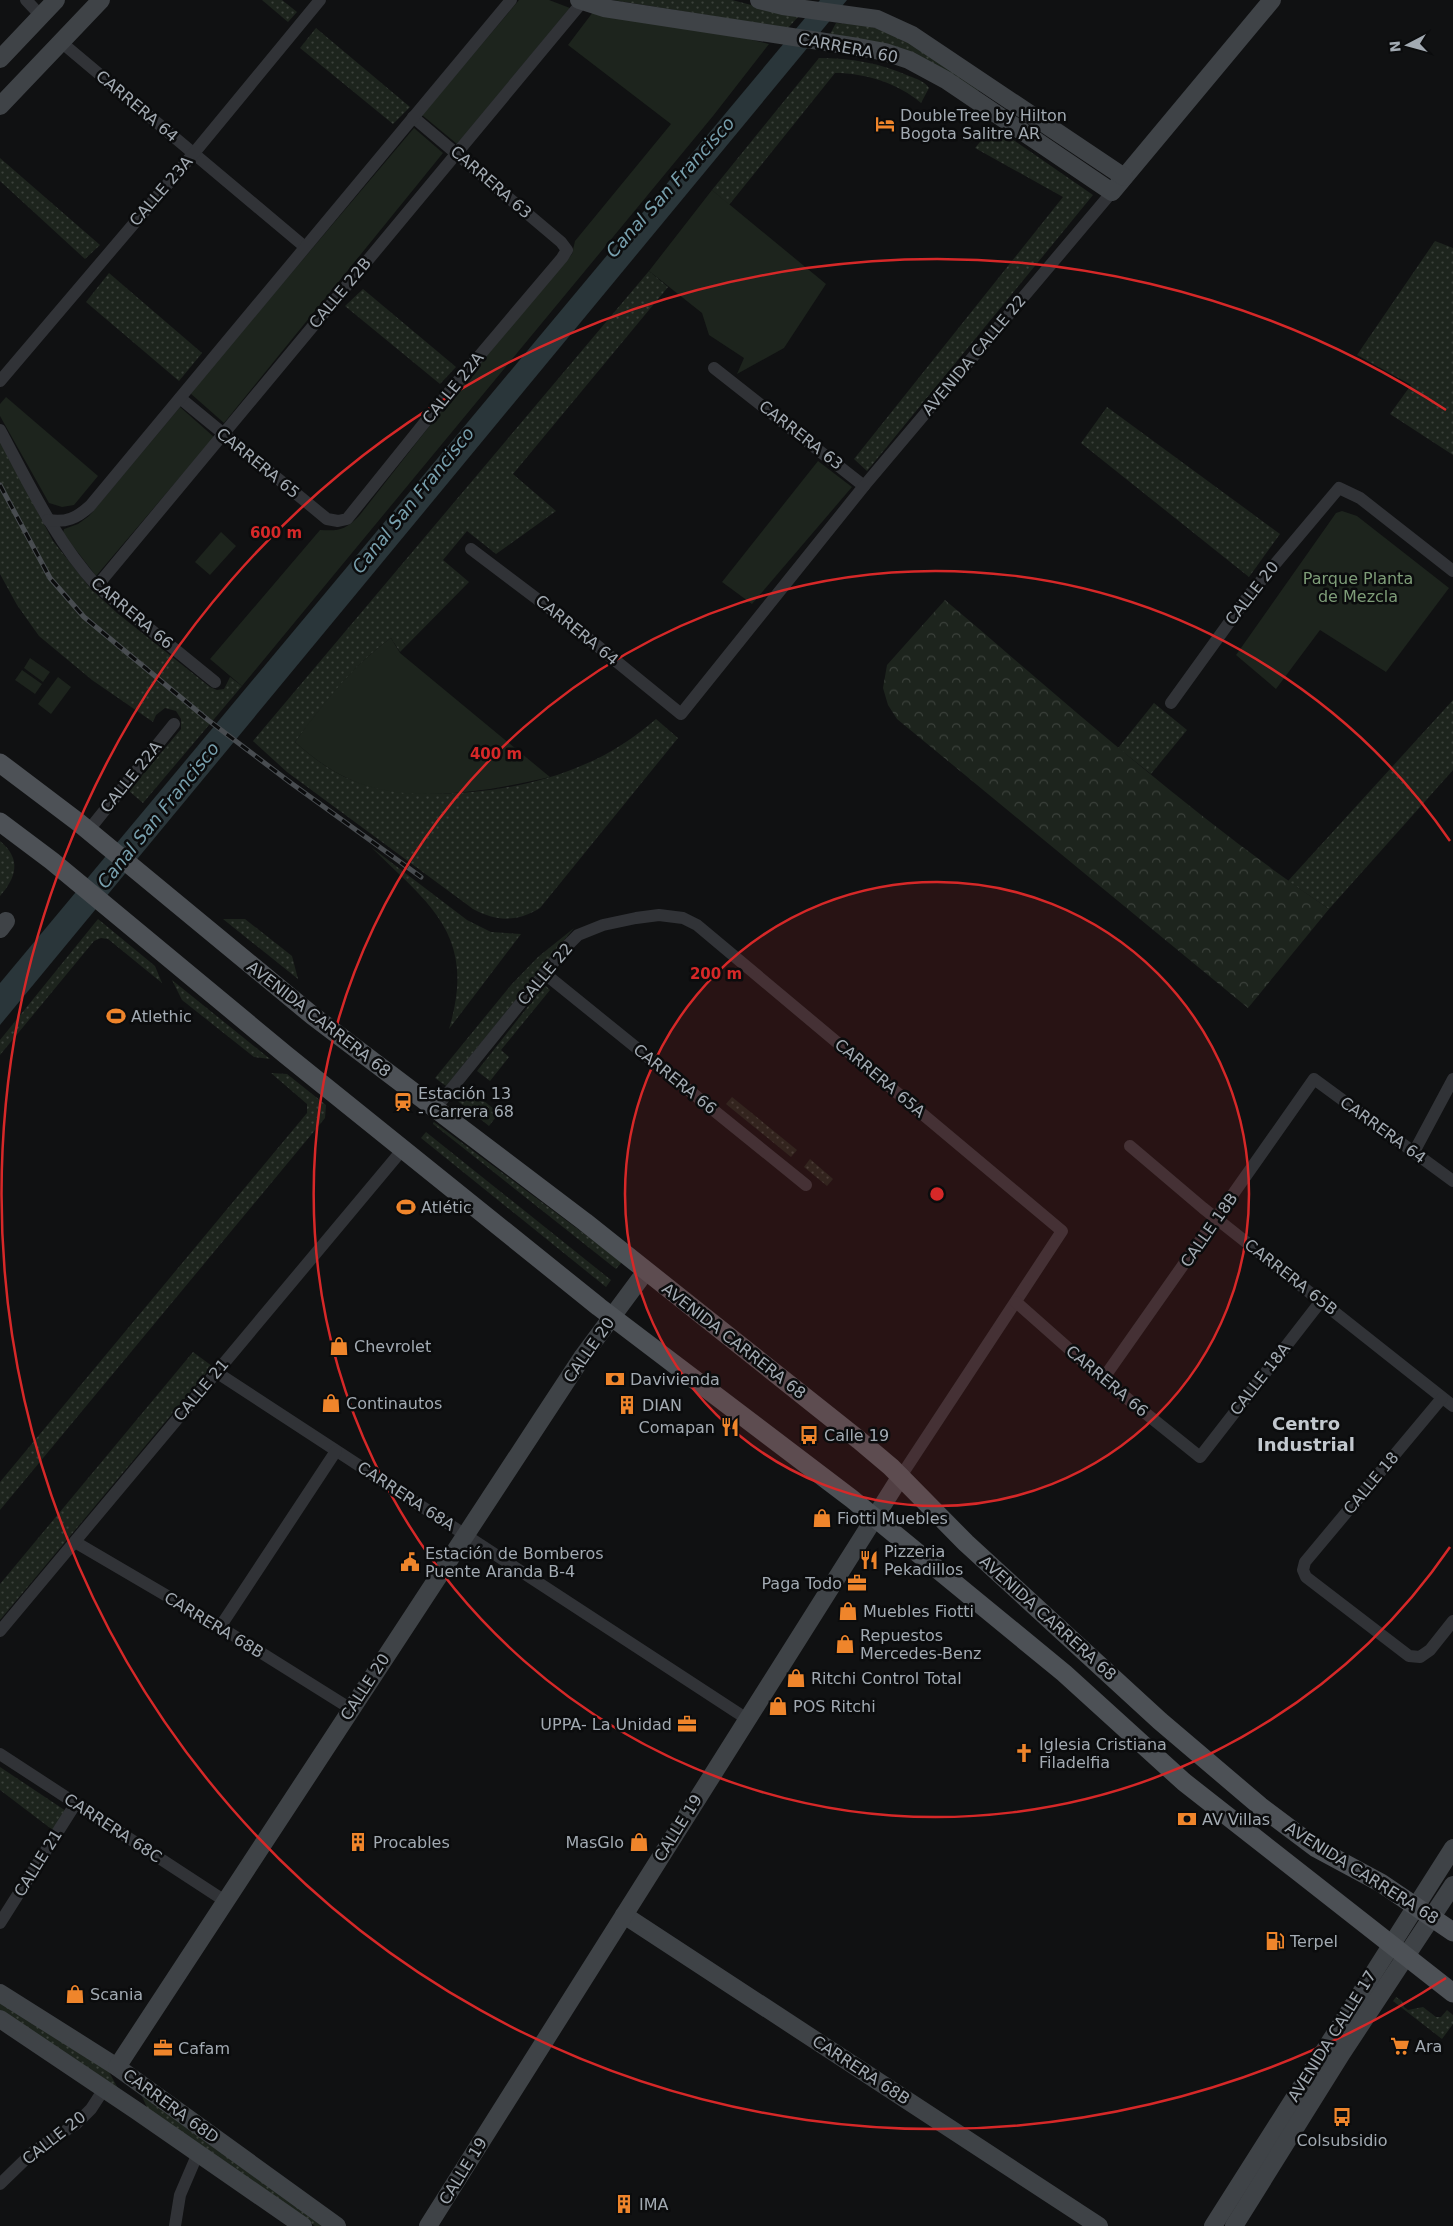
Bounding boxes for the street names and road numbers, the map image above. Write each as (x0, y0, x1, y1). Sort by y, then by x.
street label: CARRERA 60 (796, 29, 900, 67)
street label: CARRERA 64 (92, 66, 182, 146)
street label: CARRERA 63 (447, 142, 535, 222)
street label: CALLE 23A (125, 152, 197, 230)
street label: CALLE 22B (305, 254, 375, 332)
street label: AVENIDA CALLE 22 (918, 291, 1030, 419)
street label: CALLE 22A (418, 348, 488, 428)
street label: CARRERA 63 (755, 396, 847, 474)
street label: CARRERA 65 (213, 424, 303, 502)
street label: CALLE 20 (1221, 557, 1283, 629)
street label: CARRERA 66 (87, 573, 177, 653)
street label: CARRERA 64 (532, 591, 622, 669)
street label: CALLE 22A (96, 737, 166, 817)
street label: CALLE 22 (513, 939, 577, 1009)
street label: AVENIDA CARRERA 68 (243, 957, 395, 1081)
street label: CARRERA 65A (831, 1035, 929, 1121)
street label: CARRERA 66 (630, 1040, 720, 1118)
street label: CARRERA 64 (1336, 1093, 1430, 1167)
street label: CALLE 18B (1176, 1189, 1242, 1271)
street label: CARRERA 65B (1241, 1235, 1341, 1319)
street label: AVENIDA CARRERA 68 (658, 1279, 810, 1403)
street label: CALLE 20 (560, 1314, 618, 1386)
street label: CALLE 18A (1226, 1339, 1294, 1419)
street label: CARRERA 66 (1062, 1341, 1152, 1421)
street label: CALLE 21 (169, 1355, 233, 1425)
street label: CALLE 18 (1339, 1448, 1403, 1518)
street label: CARRERA 68A (354, 1457, 458, 1535)
street label: AVENIDA CARRERA 68 (976, 1552, 1120, 1684)
street label: CARRERA 68B (161, 1588, 267, 1662)
street label: CALLE 20 (336, 1650, 394, 1724)
street label: CARRERA 68C (61, 1789, 165, 1867)
street label: CALLE 19 (650, 1791, 706, 1865)
street label: AVENIDA CARRERA 68 (1282, 1818, 1442, 1928)
street label: CALLE 21 (10, 1826, 66, 1900)
street label: AVENIDA CALLE 17 (1284, 1967, 1380, 2105)
street label: CARRERA 68B (809, 2031, 913, 2109)
street label: CARRERA 68D (119, 2065, 223, 2147)
street label: CALLE 20 (18, 2107, 90, 2169)
street label: CALLE 19 (435, 2134, 491, 2208)

